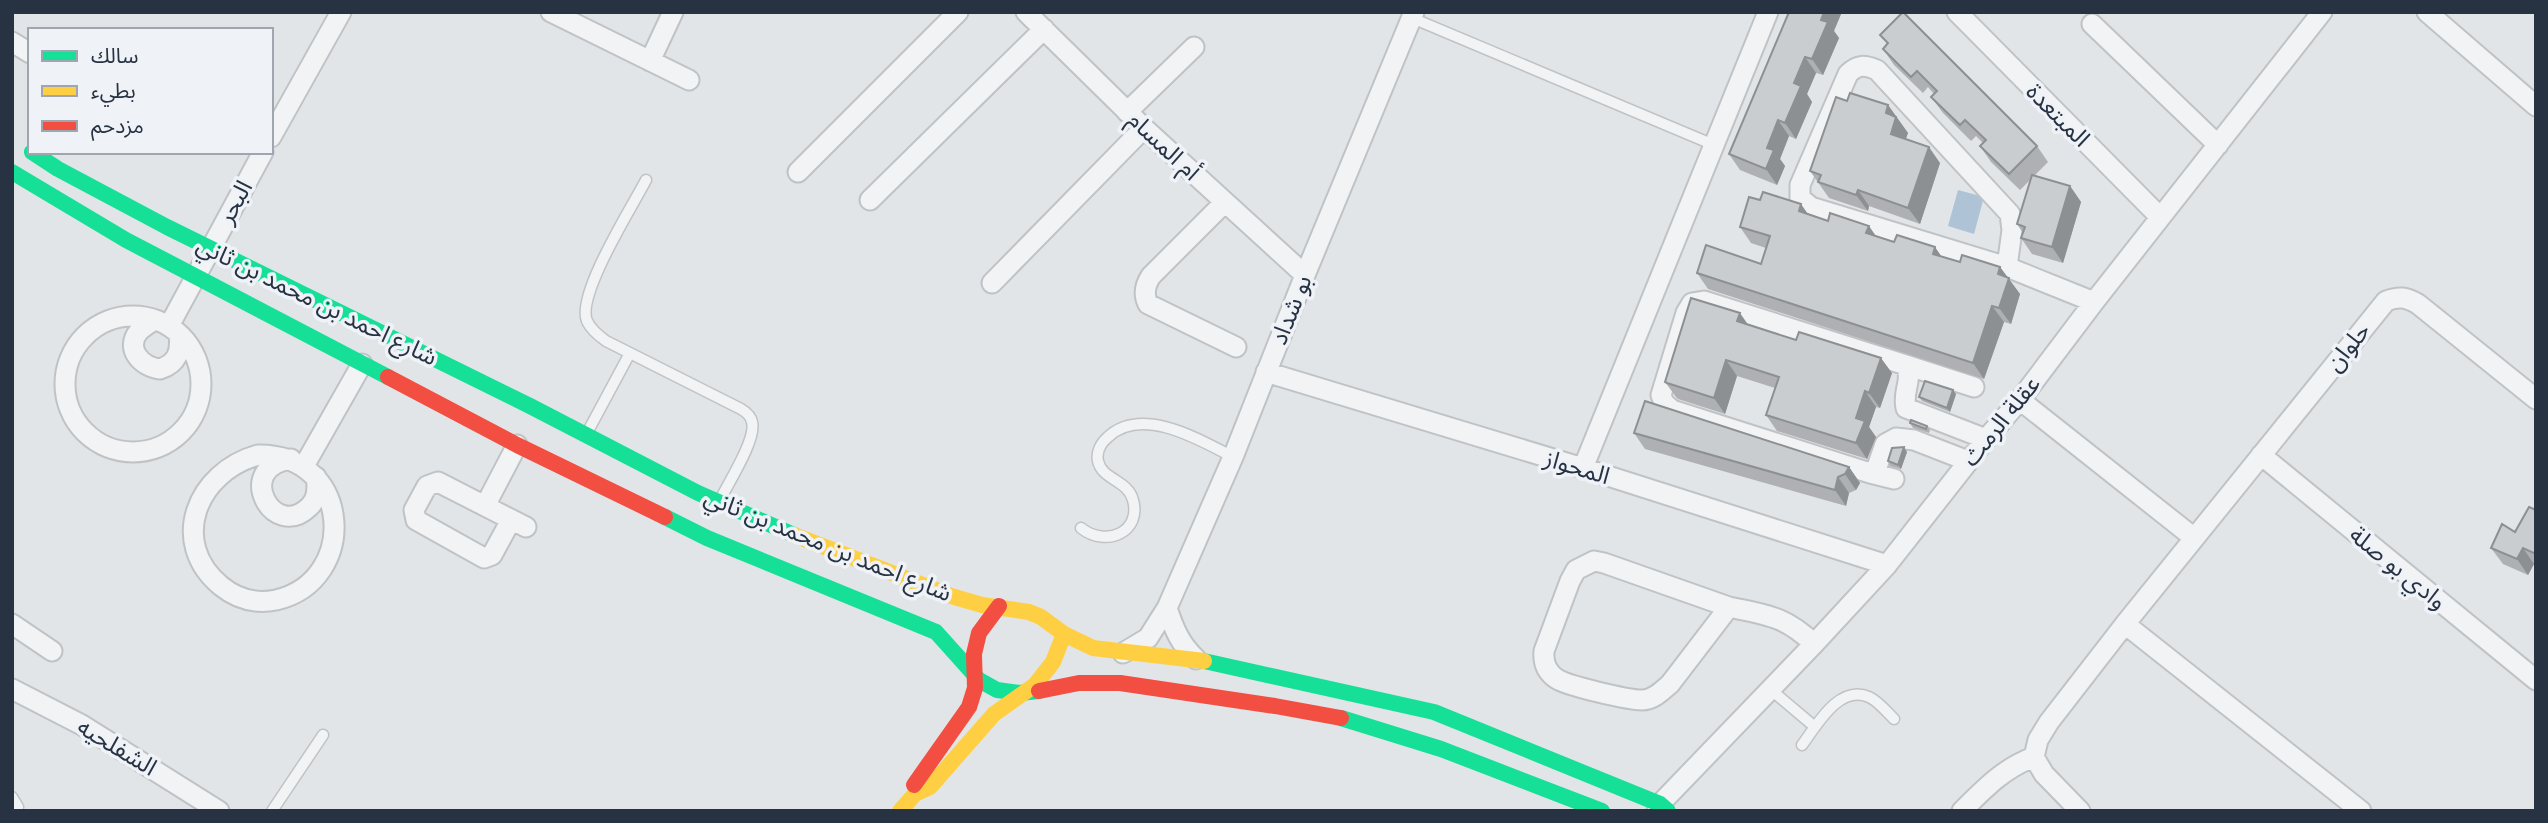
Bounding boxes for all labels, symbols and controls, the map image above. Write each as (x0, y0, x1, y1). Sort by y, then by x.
legend (28, 28, 273, 154)
text: سالك (91, 42, 138, 68)
street label: المبتعدة (2021, 76, 2097, 152)
text: بطيء (91, 77, 136, 107)
street label: أم المسام (1120, 104, 1207, 189)
text: مزدحم (91, 112, 144, 141)
street label: البحر (210, 175, 258, 229)
street label: شارع احمد بن محمد بن ثاني (190, 229, 443, 376)
street label: بو شداد (1263, 270, 1318, 349)
street label: حلوان (2318, 316, 2376, 377)
street label: عقلة الرمث (1955, 369, 2046, 472)
street label: المحواز (1540, 442, 1614, 490)
street label: شارع احمد بن محمد بن ثاني (699, 481, 956, 612)
street label: وادي بو صلة (2341, 519, 2453, 619)
street label: الشفلحيه (73, 711, 163, 781)

